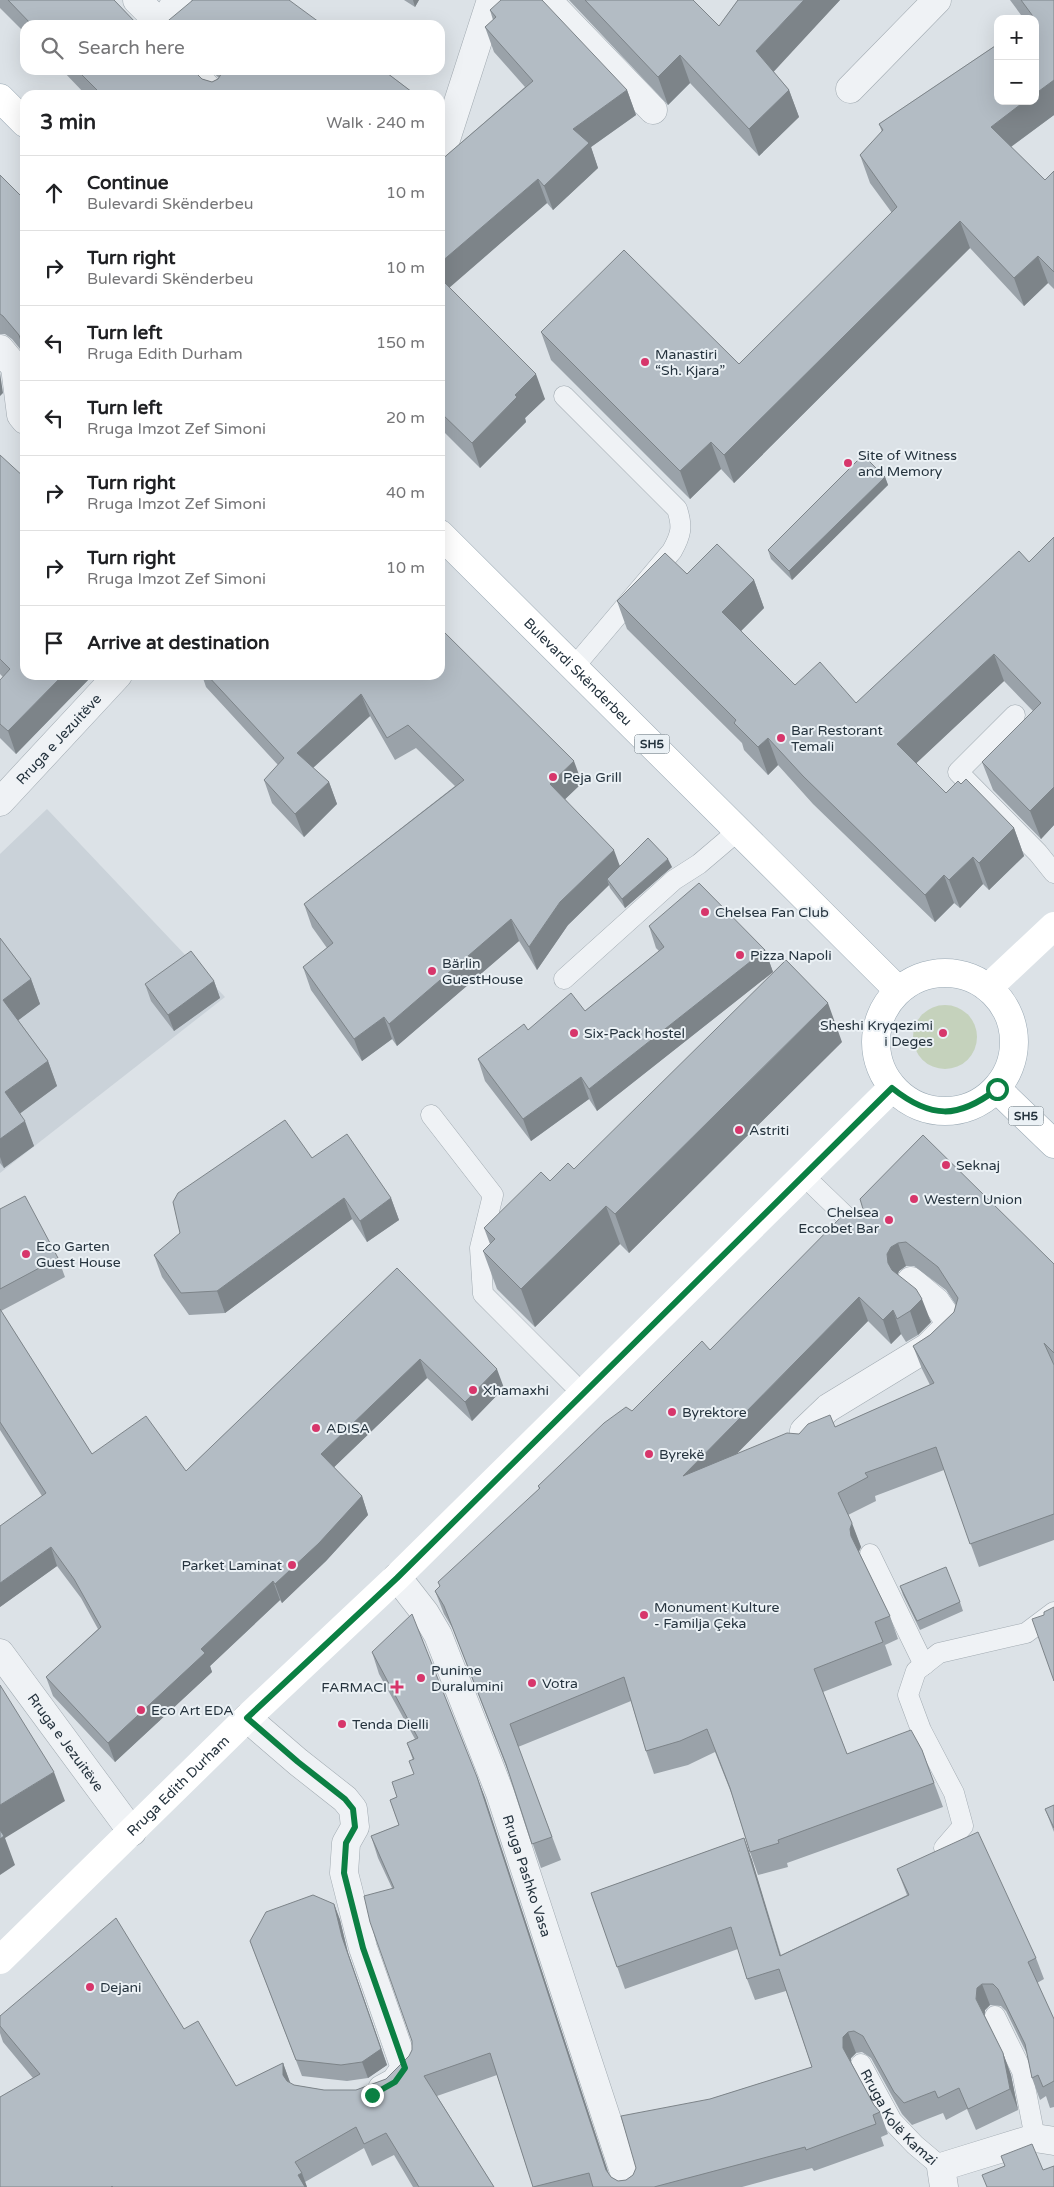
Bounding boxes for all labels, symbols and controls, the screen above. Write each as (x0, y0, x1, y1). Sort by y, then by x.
map controls (994, 15, 1039, 105)
button: + (994, 15, 1039, 60)
search box (20, 20, 445, 75)
icon: search (38, 34, 66, 62)
text: Search here (78, 37, 185, 59)
button: − (994, 60, 1039, 105)
text: 3 min (40, 110, 96, 135)
text: Walk · 240 m (326, 113, 425, 133)
text: Continue (87, 172, 169, 194)
icon: ahead (40, 179, 68, 207)
text: 10 m (386, 183, 425, 203)
text: Bulevardi Skënderbeu (87, 194, 253, 214)
text: Turn right (87, 247, 175, 269)
icon: right (40, 254, 68, 282)
text: 10 m (386, 258, 425, 278)
text: Bulevardi Skënderbeu (87, 269, 253, 289)
text: Turn left (87, 322, 163, 344)
icon: left (40, 329, 68, 357)
text: 150 m (376, 333, 425, 353)
text: Rruga Edith Durham (87, 344, 243, 364)
place label: Manastiri “Sh. Kjara” (655, 346, 725, 379)
marker: Manastiri “Sh. Kjara” (639, 356, 651, 368)
text: Turn left (87, 397, 163, 419)
icon: left (40, 404, 68, 432)
text: 20 m (386, 408, 425, 428)
text: Rruga Imzot Zef Simoni (87, 419, 266, 439)
place label: Site of Witness and Memory (858, 447, 957, 480)
marker: Site of Witness and Memory (842, 457, 854, 469)
text: Turn right (87, 472, 175, 494)
icon: right (40, 479, 68, 507)
text: 40 m (386, 483, 425, 503)
text: Rruga Imzot Zef Simoni (87, 494, 266, 514)
text: Turn right (87, 547, 175, 569)
icon: right (40, 554, 68, 582)
text: 10 m (386, 558, 425, 578)
text: Rruga Imzot Zef Simoni (87, 569, 266, 589)
street label: Bulevardi Skënderbeu (520, 614, 636, 729)
icon: arrive (40, 629, 68, 657)
text: Arrive at destination (87, 632, 270, 654)
street label: Rruga e Jezuitëve (13, 690, 105, 788)
place label: Bar Restorant Temali (791, 722, 883, 755)
marker: Bar Restorant Temali (775, 732, 787, 744)
road number: SH5 (634, 734, 670, 754)
place label: Peja Grill (563, 769, 622, 786)
marker: Peja Grill (547, 771, 559, 783)
place label: Chelsea Fan Club (715, 904, 829, 921)
marker: Chelsea Fan Club (699, 906, 711, 918)
place label: Pizza Napoli (750, 947, 832, 964)
marker: Pizza Napoli (734, 949, 746, 961)
place label: Bärlin GuestHouse (442, 955, 523, 988)
marker: Bärlin GuestHouse (426, 965, 438, 977)
place label: Sheshi Kryqezimi i Deges (820, 1017, 933, 1050)
place label: Six-Pack hostel (584, 1025, 685, 1042)
marker: Six-Pack hostel (568, 1027, 580, 1039)
marker: Sheshi Kryqezimi i Deges (937, 1027, 949, 1039)
route start (986, 1078, 1009, 1101)
road number: SH5 (1008, 1106, 1044, 1126)
place label: Astriti (749, 1122, 789, 1139)
marker: Astriti (733, 1124, 745, 1136)
place label: Seknaj (956, 1157, 1000, 1174)
marker: Seknaj (940, 1159, 952, 1171)
place label: Western Union (924, 1191, 1022, 1208)
marker: Western Union (908, 1193, 920, 1205)
place label: Chelsea Eccobet Bar (798, 1204, 880, 1237)
marker: Chelsea Eccobet Bar (883, 1214, 895, 1226)
place label: Eco Garten Guest House (36, 1238, 121, 1271)
marker: Eco Garten Guest House (20, 1248, 32, 1260)
place label: Xhamaxhi (483, 1382, 549, 1399)
marker: Xhamaxhi (467, 1384, 479, 1396)
place label: Byrektore (682, 1404, 747, 1421)
marker: Byrektore (666, 1406, 678, 1418)
place label: ADISA (326, 1420, 370, 1437)
marker: ADISA (310, 1422, 322, 1434)
place label: Byrekë (659, 1446, 705, 1463)
marker: Byrekë (643, 1448, 655, 1460)
place label: Parket Laminat (181, 1557, 283, 1574)
marker: Parket Laminat (286, 1559, 298, 1571)
place label: Monument Kulture - Familja Çeka (654, 1599, 779, 1632)
marker: Monument Kulture - Familja Çeka (638, 1609, 650, 1621)
place label: Punime Duralumini (431, 1662, 504, 1695)
marker: Punime Duralumini (415, 1672, 427, 1684)
place label: Votra (542, 1675, 578, 1692)
marker: Votra (526, 1677, 538, 1689)
place label: FARMACI (321, 1679, 387, 1696)
marker: FARMACI (391, 1681, 403, 1693)
street label: Rruga e Jezuitëve (24, 1690, 107, 1795)
place label: Eco Art EDA (151, 1702, 234, 1719)
marker: Eco Art EDA (135, 1704, 147, 1716)
place label: Tenda Dielli (352, 1716, 429, 1733)
marker: Tenda Dielli (336, 1718, 348, 1730)
street label: Rruga Edith Durham (124, 1732, 233, 1840)
street label: Rruga Pashko Vasa (499, 1813, 555, 1939)
place label: Dejani (100, 1979, 142, 1996)
marker: Dejani (84, 1981, 96, 1993)
street label: Rruga Kolë Kamzi (856, 2066, 941, 2169)
route end (361, 2084, 384, 2107)

